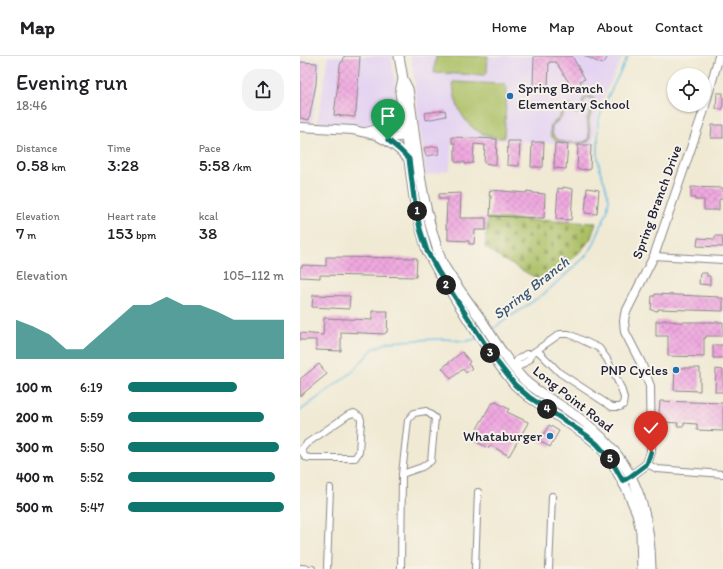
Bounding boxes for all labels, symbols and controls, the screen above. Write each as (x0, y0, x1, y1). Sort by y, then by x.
text: Map (20, 16, 55, 39)
text: Home (492, 19, 527, 36)
text: Map (549, 19, 575, 36)
text: About (597, 19, 633, 36)
text: Contact (655, 19, 703, 36)
map controls (667, 68, 711, 112)
button: locate (667, 68, 711, 112)
text: Evening run (16, 69, 128, 96)
button: share (242, 69, 284, 111)
place label: Spring Branch Elementary School (518, 80, 630, 113)
marker: Spring Branch Elementary School (505, 91, 515, 101)
text: 18:46 (16, 98, 47, 113)
pin (371, 99, 405, 140)
icon: arrive (377, 105, 399, 127)
text: Distance (16, 142, 57, 155)
text: Time (107, 142, 131, 155)
text: Pace (199, 142, 221, 155)
street label: Spring Branch Drive (628, 142, 686, 261)
text: 0.58 (16, 155, 49, 175)
text: 3:28 (107, 155, 139, 175)
text: 5:58 (199, 155, 230, 175)
text: km (49, 161, 66, 174)
text: /km (230, 161, 252, 174)
pin: 1 (407, 201, 427, 221)
text: 1 (414, 204, 420, 217)
text: Elevation (16, 210, 60, 223)
text: Heart rate (107, 210, 156, 223)
text: kcal (199, 210, 218, 223)
text: 7 (16, 223, 24, 243)
text: 153 (107, 223, 133, 243)
text: 38 (199, 223, 217, 243)
text: m (24, 229, 36, 242)
text: bpm (133, 229, 156, 242)
water label: Spring Branch (489, 253, 573, 323)
text: Elevation (16, 268, 68, 283)
text: 105–112 m (223, 268, 284, 283)
pin: 2 (436, 275, 456, 295)
text: 2 (443, 278, 449, 291)
pin: 3 (480, 343, 500, 363)
text: 3 (487, 346, 493, 359)
street label: Long Point Road (529, 362, 617, 436)
place label: PNP Cycles (601, 362, 668, 379)
marker: PNP Cycles (671, 365, 681, 375)
text: 100 m (16, 380, 52, 395)
text: 6:19 (80, 380, 103, 395)
pin: 4 (537, 399, 557, 419)
text: 4 (544, 402, 550, 415)
text: 200 m (16, 410, 53, 425)
text: 5:59 (80, 410, 104, 425)
pin (634, 411, 668, 452)
icon: check (640, 417, 662, 439)
place label: Whataburger (463, 428, 542, 445)
marker: Whataburger (545, 431, 555, 441)
text: 300 m (16, 440, 53, 455)
text: 5:50 (80, 440, 105, 455)
pin: 5 (600, 449, 620, 469)
text: 5 (607, 452, 613, 465)
text: 400 m (16, 470, 54, 485)
text: 5:52 (80, 470, 104, 485)
text: 500 m (16, 500, 53, 515)
text: 5:47 (80, 500, 104, 515)

